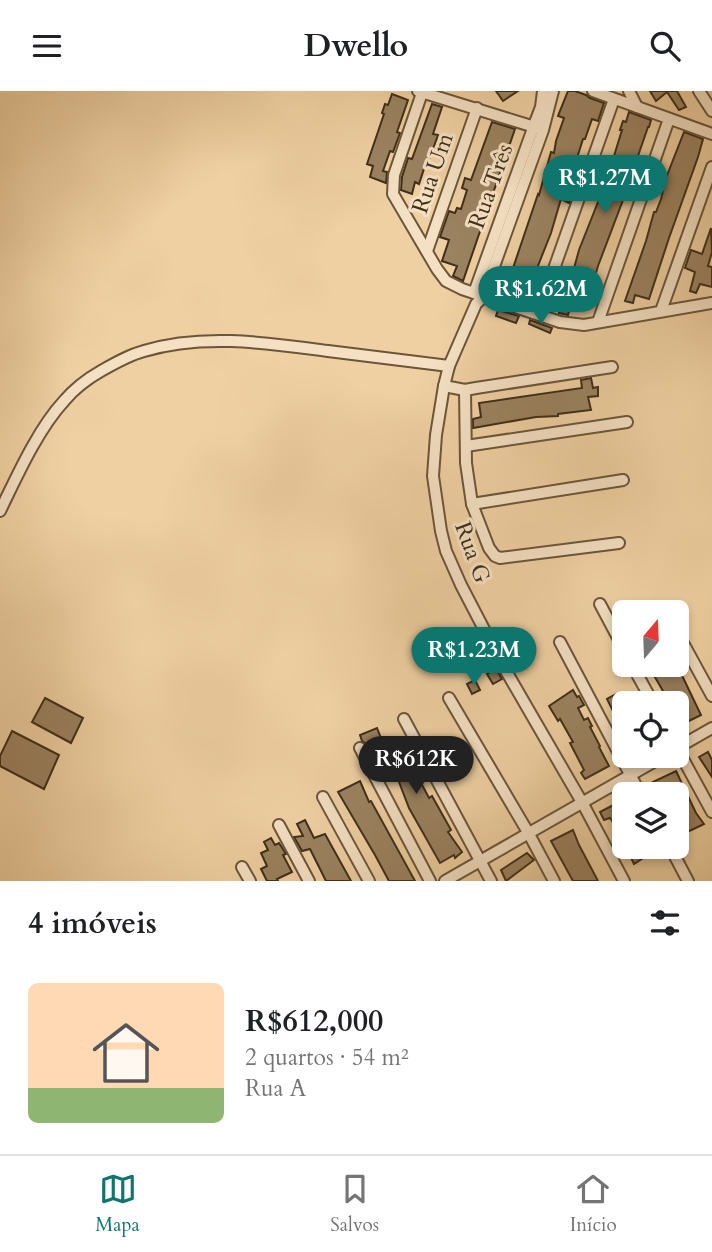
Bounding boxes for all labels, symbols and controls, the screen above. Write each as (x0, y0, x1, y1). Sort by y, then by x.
text: Dwello (304, 24, 408, 68)
icon: menu (28, 27, 66, 65)
icon: search (646, 27, 684, 65)
street label: Rua Um (404, 128, 461, 217)
street label: Rua Três (461, 139, 520, 233)
pin: R$1.27M (540, 155, 670, 215)
text: R$1.27M (558, 162, 652, 193)
pin: R$1.62M (476, 267, 606, 326)
text: R$1.62M (494, 273, 588, 304)
street label: Rua G (447, 517, 498, 587)
north arrow (612, 600, 690, 677)
map controls (612, 600, 689, 859)
pin: R$1.23M (409, 627, 539, 687)
text: R$1.23M (427, 634, 521, 665)
button: locate (612, 691, 689, 768)
pin: R$612K (359, 737, 473, 796)
text: R$612K (375, 743, 457, 774)
button: layers (612, 782, 689, 859)
text: 4 imóveis (28, 903, 157, 944)
icon: filters (646, 904, 684, 942)
text: R$612,000 (245, 1001, 383, 1042)
icon: home (84, 1011, 168, 1095)
text: 2 quartos · 54 m² (245, 1042, 409, 1073)
text: Rua A (245, 1073, 306, 1104)
tab: Mapa (95, 1170, 140, 1238)
tab: Salvos (330, 1170, 379, 1238)
tab: Início (570, 1170, 617, 1238)

